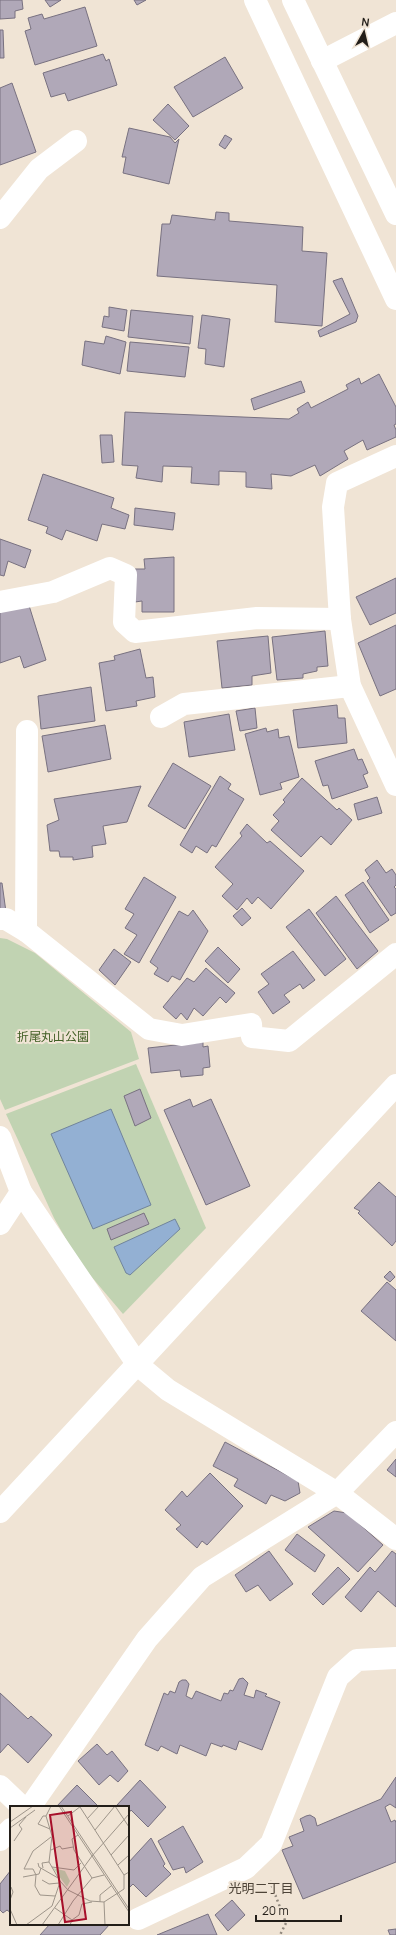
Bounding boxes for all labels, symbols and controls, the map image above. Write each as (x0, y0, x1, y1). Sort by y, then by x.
north arrow (344, 12, 384, 52)
text: N (361, 14, 371, 30)
park label: 折尾丸山公園 (17, 1028, 89, 1045)
inset map (10, 1806, 129, 1925)
district label: 光明二丁目 (228, 1879, 294, 1897)
scale bar (256, 1897, 341, 1923)
text: 20 m (262, 1902, 289, 1919)

